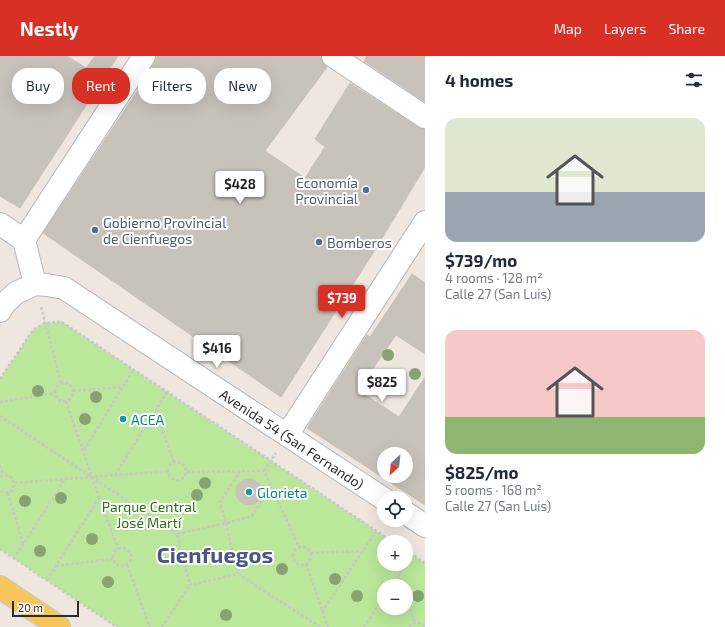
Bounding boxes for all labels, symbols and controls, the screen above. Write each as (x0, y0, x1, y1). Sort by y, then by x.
text: Nestly (20, 17, 79, 40)
text: Map (554, 20, 582, 37)
text: Layers (604, 20, 646, 37)
text: Share (668, 20, 705, 37)
chip: Buy (12, 68, 64, 104)
chip: Rent (72, 68, 130, 104)
chip: Filters (138, 68, 206, 104)
chip: New (214, 68, 271, 104)
icon: filters (683, 69, 705, 91)
text: 4 homes (445, 70, 513, 90)
icon: home (539, 144, 611, 216)
pin: $428 (216, 171, 264, 205)
place label: Economía Provincial (295, 174, 359, 207)
text: $428 (224, 176, 256, 192)
marker: Economía Provincial (361, 185, 371, 195)
place label: Gobierno Provincial de Cienfuegos (103, 214, 227, 247)
marker: Gobierno Provincial de Cienfuegos (90, 225, 100, 235)
place label: Bomberos (327, 234, 392, 251)
marker: Bomberos (314, 237, 324, 247)
text: $739/mo (445, 250, 517, 270)
text: 4 rooms · 128 m² (445, 270, 543, 286)
pin: $739 (318, 285, 366, 319)
text: Calle 27 (San Luis) (445, 286, 551, 302)
text: $739 (327, 290, 357, 306)
pin: $416 (193, 335, 241, 369)
text: $416 (202, 340, 232, 356)
icon: home (539, 356, 611, 428)
pin: $825 (358, 369, 406, 403)
text: $825 (367, 374, 397, 390)
street label: Avenida 54 (San Fernando) (217, 385, 367, 492)
place label: ACEA (131, 411, 164, 428)
marker: ACEA (118, 414, 128, 424)
north arrow (377, 447, 413, 483)
map controls (377, 447, 413, 615)
text: $825/mo (445, 462, 519, 482)
text: 5 rooms · 168 m² (445, 482, 542, 498)
place label: Glorieta (257, 484, 308, 501)
marker: Glorieta (244, 487, 254, 497)
button: locate (377, 491, 413, 527)
park label: Parque Central José Martí (102, 498, 197, 531)
text: Calle 27 (San Luis) (445, 498, 551, 514)
button: + (377, 535, 413, 571)
district label: Cienfuegos (157, 541, 273, 567)
button: − (377, 579, 413, 615)
scale bar (12, 599, 79, 618)
text: 20 m (18, 601, 43, 614)

